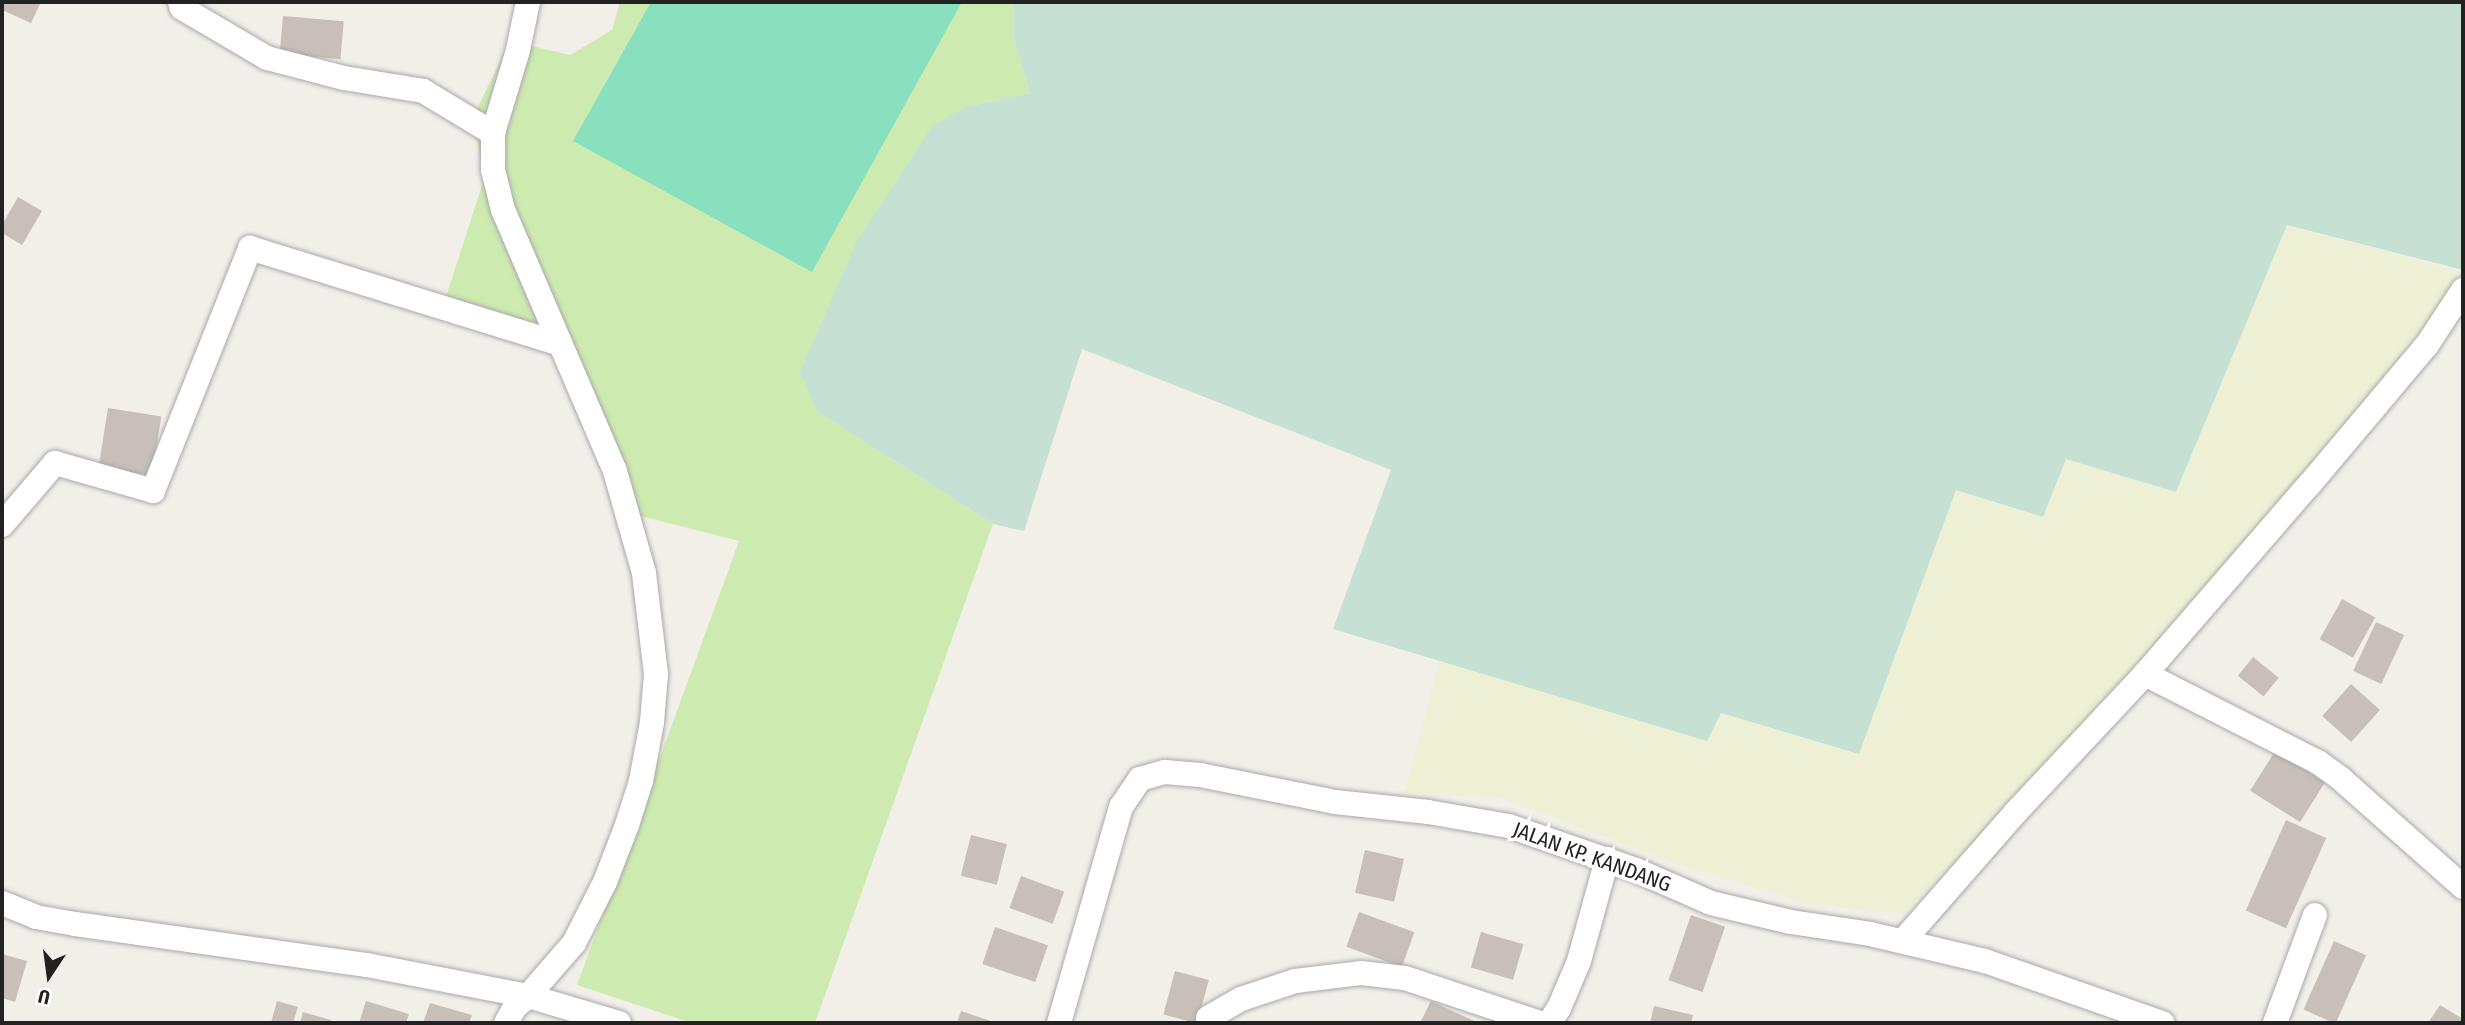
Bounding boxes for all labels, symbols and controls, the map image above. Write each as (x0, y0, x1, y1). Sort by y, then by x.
street label: JALAN KP. KANDANG (1509, 817, 1675, 897)
north arrow (14, 941, 84, 1011)
text: U (36, 984, 52, 1009)

